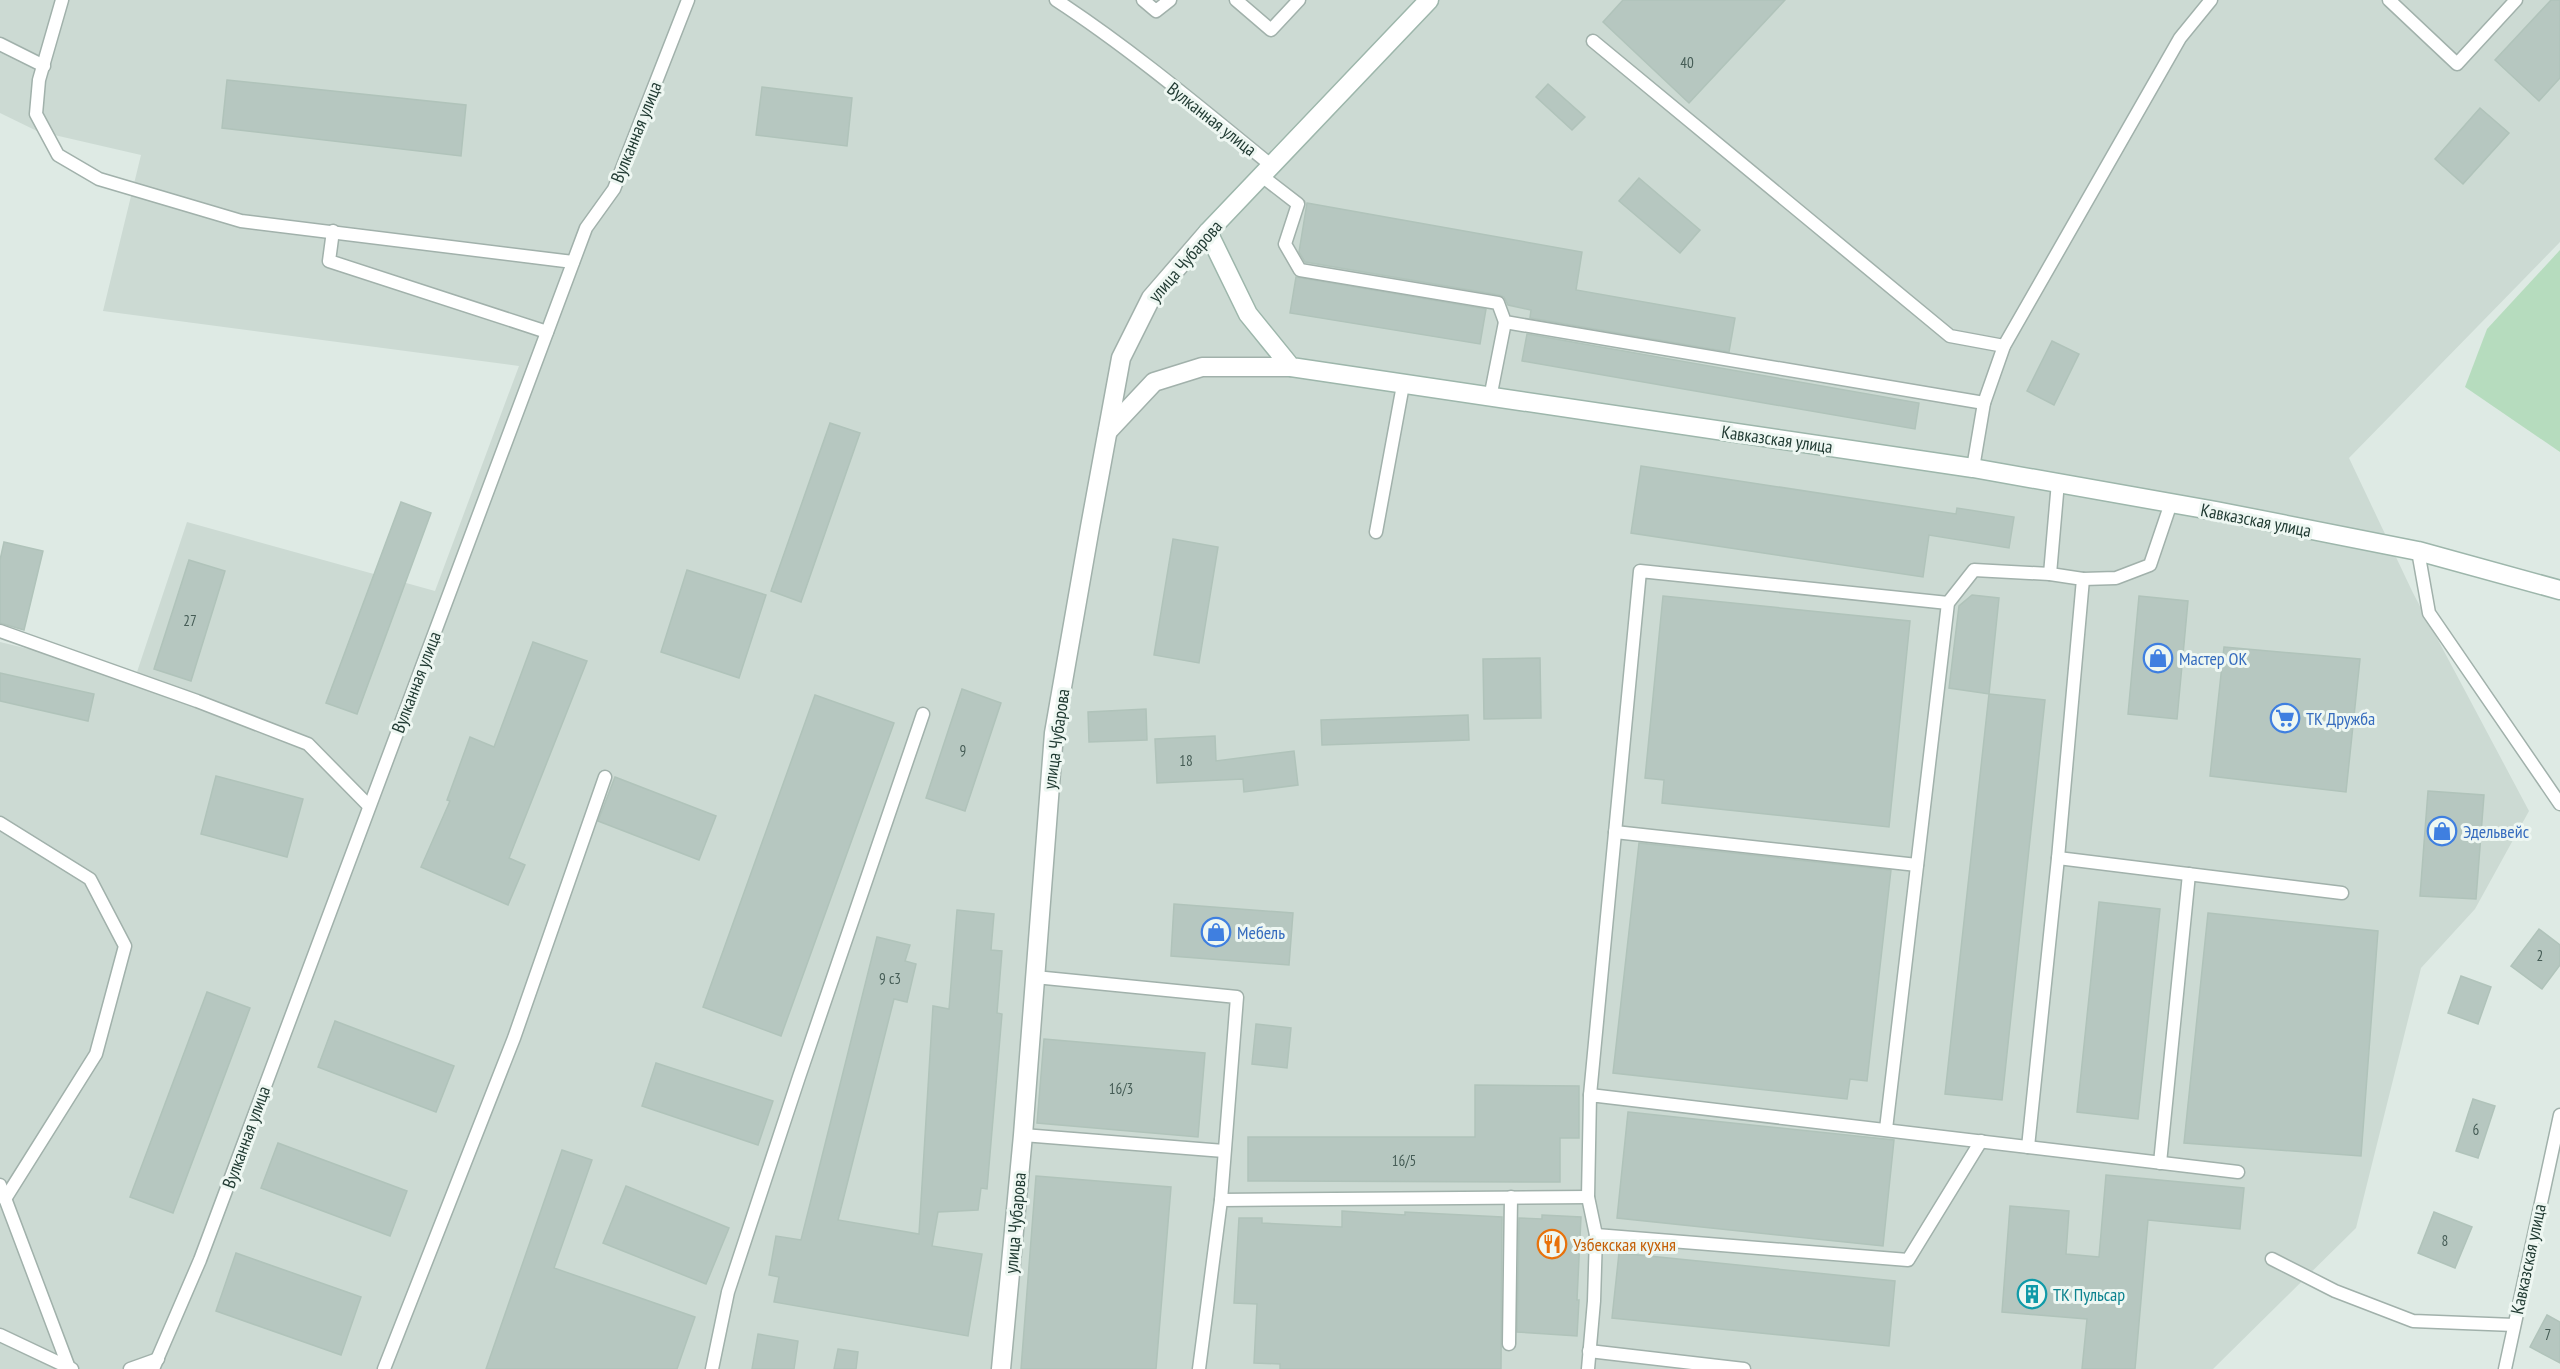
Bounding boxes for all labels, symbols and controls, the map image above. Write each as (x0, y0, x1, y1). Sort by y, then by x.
house number: 40 (1680, 53, 1694, 72)
street label: Вулканная улица (1163, 77, 1261, 161)
street label: Вулканная улица (605, 78, 667, 186)
street label: улица Чубарова (1143, 215, 1227, 307)
street label: Кавказская улица (1720, 420, 1834, 458)
street label: Кавказская улица (2199, 498, 2313, 542)
house number: 27 (183, 611, 197, 630)
street label: Вулканная улица (386, 628, 446, 736)
shop icon: Мастер ОК (2142, 642, 2174, 674)
place label: Мастер ОК (2179, 647, 2247, 670)
street label: улица Чубарова (1038, 687, 1074, 791)
supermarket icon: ТК Дружба (2269, 702, 2301, 734)
place label: ТК Дружба (2306, 707, 2375, 730)
house number: 9 (960, 741, 966, 760)
house number: 18 (1179, 751, 1193, 770)
shop icon: Эдельвейс (2426, 815, 2458, 847)
place label: Эдельвейс (2463, 820, 2530, 843)
shop icon: Мебель (1200, 916, 1232, 948)
place label: Мебель (1237, 921, 1285, 944)
house number: 2 (2537, 946, 2543, 965)
house number: 9 с3 (879, 969, 901, 988)
house number: 16/3 (1109, 1079, 1133, 1098)
street label: Вулканная улица (217, 1083, 275, 1191)
house number: 6 (2473, 1120, 2480, 1139)
house number: 16/5 (1392, 1151, 1416, 1170)
street label: улица Чубарова (999, 1172, 1031, 1274)
street label: Кавказская улица (2505, 1202, 2551, 1316)
restaurant icon: Узбекская кухня (1536, 1228, 1568, 1260)
house number: 8 (2442, 1231, 2448, 1250)
place label: Узбекская кухня (1573, 1233, 1676, 1256)
building icon: ТК Пульсар (2016, 1278, 2048, 1310)
place label: ТК Пульсар (2053, 1283, 2125, 1306)
house number: 7 (2545, 1325, 2551, 1344)

